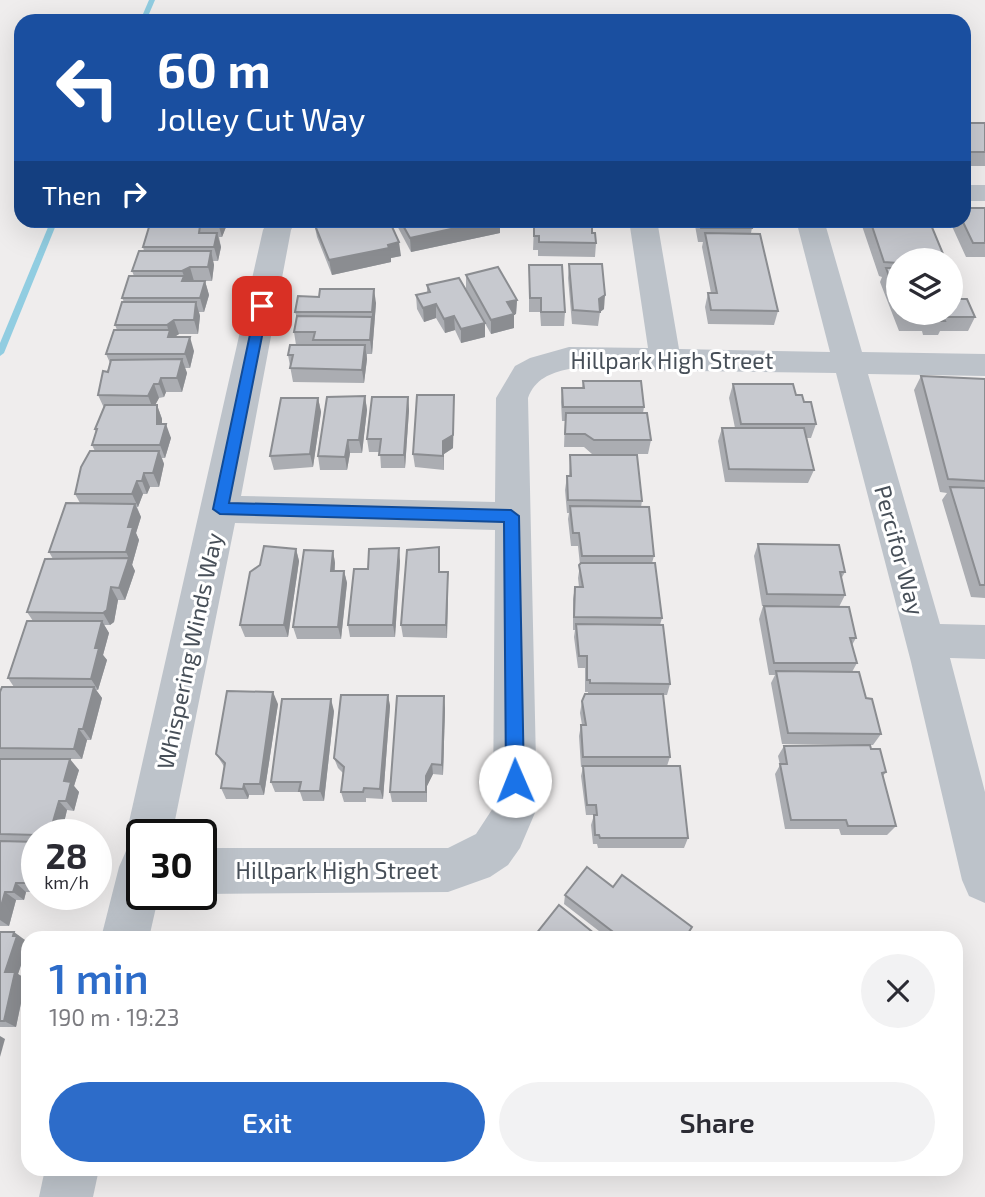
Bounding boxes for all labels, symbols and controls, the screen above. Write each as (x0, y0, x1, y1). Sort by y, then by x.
text: 60 m (157, 39, 271, 98)
icon: left (42, 42, 133, 133)
text: Jolley Cut Way (157, 99, 365, 137)
icon: right (115, 175, 153, 213)
text: Then (42, 179, 101, 210)
map controls (886, 248, 963, 325)
button: layers (886, 248, 963, 325)
pin (232, 276, 292, 336)
icon: arrive (243, 287, 281, 325)
street label: Hillpark High Street (571, 346, 774, 374)
street label: Percifor Way (869, 482, 931, 618)
street label: Whispering Winds Way (150, 530, 228, 772)
position arrow (478, 744, 552, 818)
speed limit sign: 30 (126, 819, 217, 910)
text: 28 (45, 834, 88, 876)
street label: Hillpark High Street (236, 856, 439, 884)
text: km/h (44, 871, 89, 893)
text: 1 min (49, 952, 149, 1002)
button: close (861, 954, 935, 1028)
text: 190 m · 19:23 (49, 1003, 180, 1031)
button: Exit (49, 1082, 485, 1162)
button: Share (499, 1082, 935, 1162)

